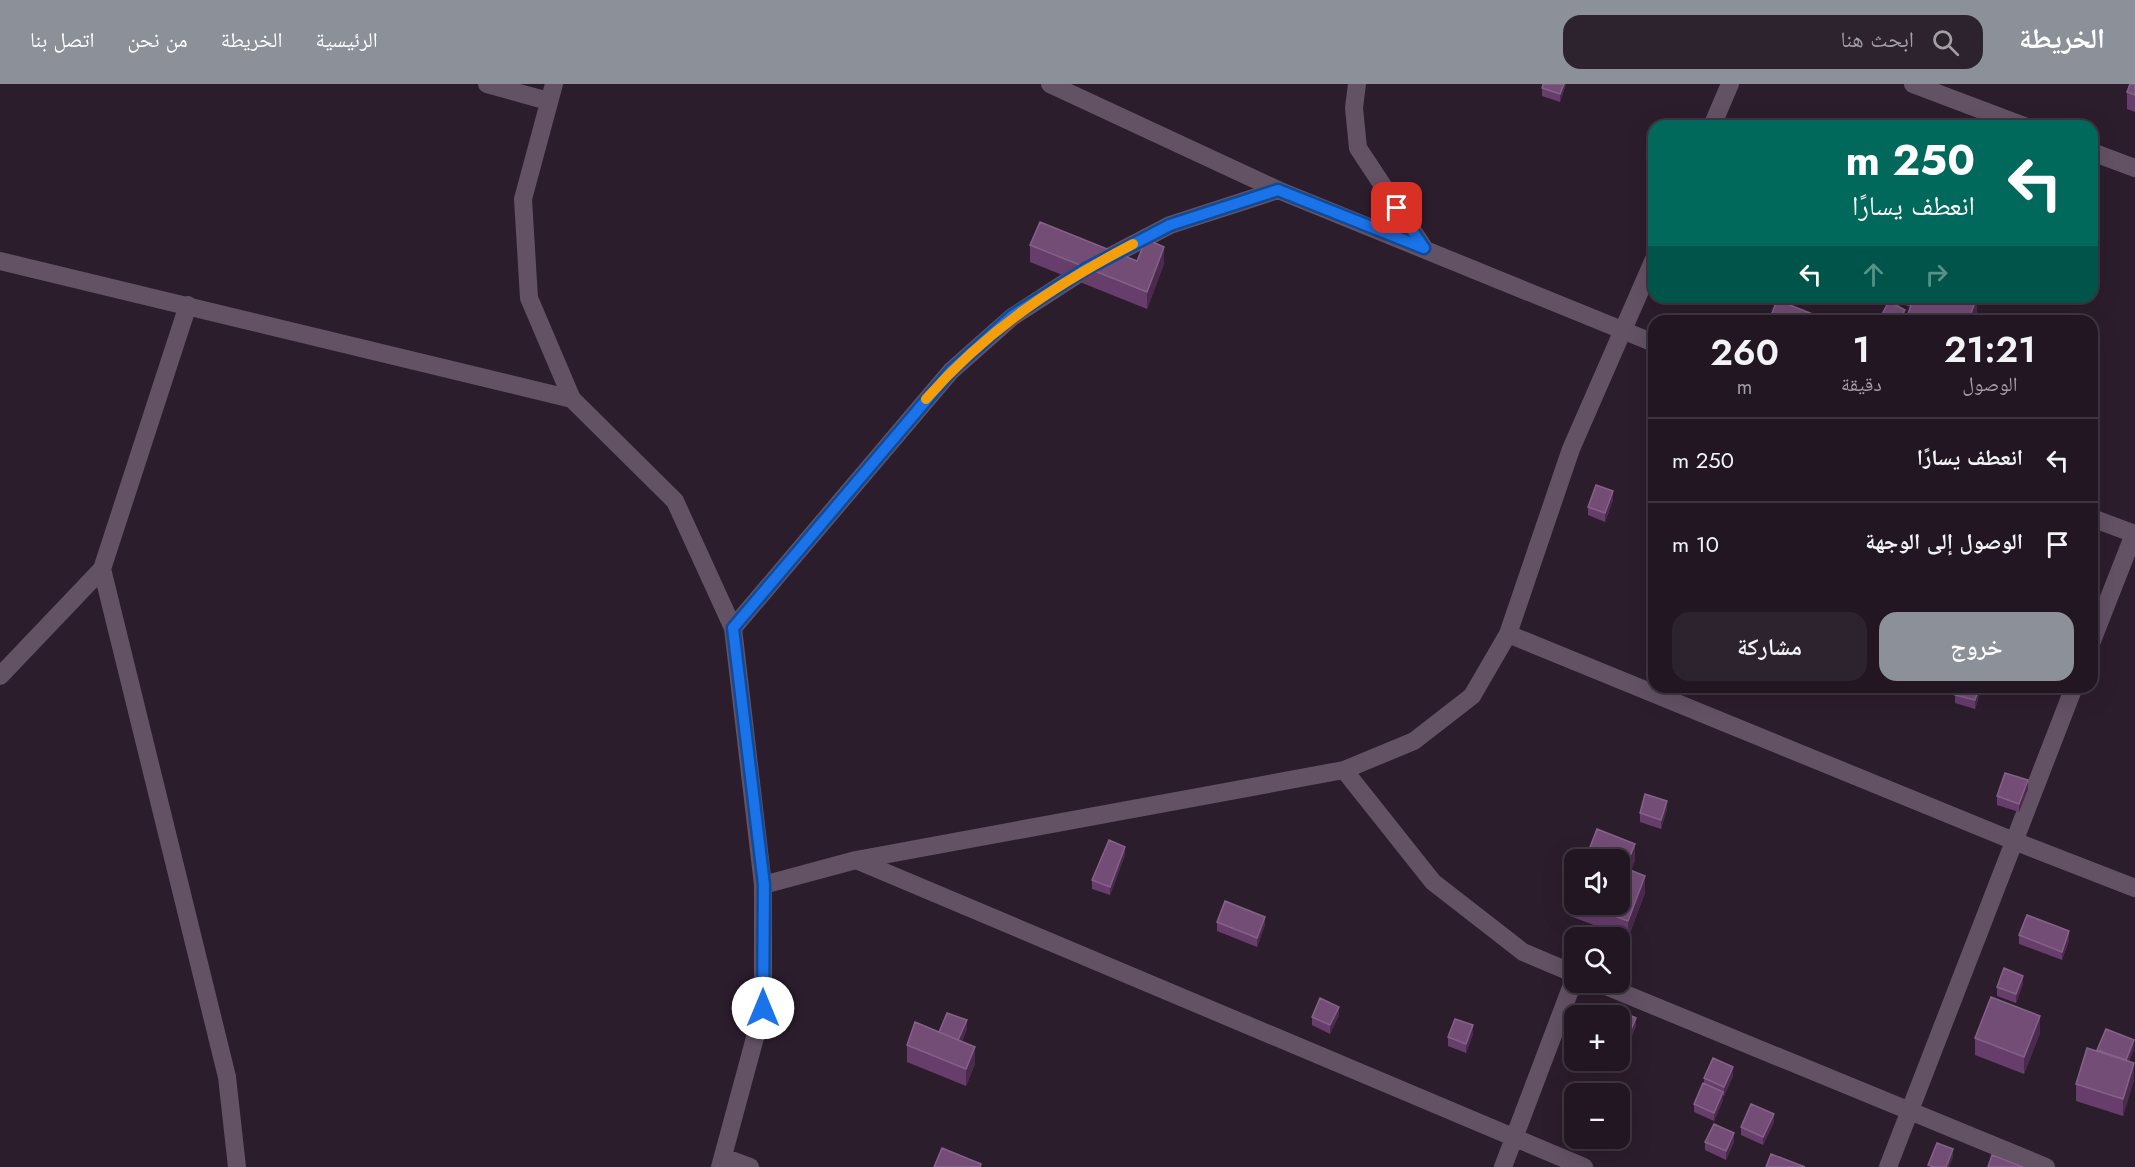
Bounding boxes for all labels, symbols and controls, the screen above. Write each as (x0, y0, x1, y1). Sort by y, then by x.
search box (1563, 15, 1983, 69)
text: الخريطة (2019, 18, 2105, 59)
text: ابحث هنا (1840, 23, 1914, 55)
text: اتصل بنا (30, 25, 94, 55)
text: من نحن (127, 25, 188, 55)
text: الخريطة (221, 25, 283, 55)
text: الرئيسية (316, 25, 378, 55)
icon: search (1929, 26, 1962, 59)
text: 250 m (1845, 130, 1975, 191)
icon: left (1996, 144, 2074, 222)
pin (1371, 182, 1422, 233)
text: انعطف يسارًا (1852, 186, 1975, 225)
icon: arrive (1380, 191, 1413, 224)
icon: left (1794, 258, 1827, 291)
icon: ahead (1857, 258, 1890, 291)
icon: right (1920, 258, 1953, 291)
text: 1 (1853, 323, 1870, 375)
text: 21:21 (1944, 323, 2036, 375)
text: 260 (1710, 326, 1779, 378)
text: دقيقة (1841, 370, 1882, 399)
text: الوصول (1962, 370, 2018, 399)
text: m (1737, 373, 1752, 402)
text: انعطف يسارًا (1917, 441, 2023, 473)
text: 250 m (1672, 444, 1734, 476)
icon: left (2041, 444, 2074, 477)
text: الوصول إلى الوجهة (1865, 525, 2023, 557)
text: 10 m (1672, 528, 1719, 560)
icon: arrive (2041, 528, 2074, 561)
button: مشاركة (1672, 612, 1867, 681)
button: خروج (1879, 612, 2074, 681)
map controls (1564, 849, 1630, 1149)
button: sound (1564, 849, 1630, 915)
button: search (1564, 927, 1630, 993)
position arrow (731, 976, 795, 1040)
button: + (1564, 1005, 1630, 1071)
button: − (1564, 1083, 1630, 1149)

